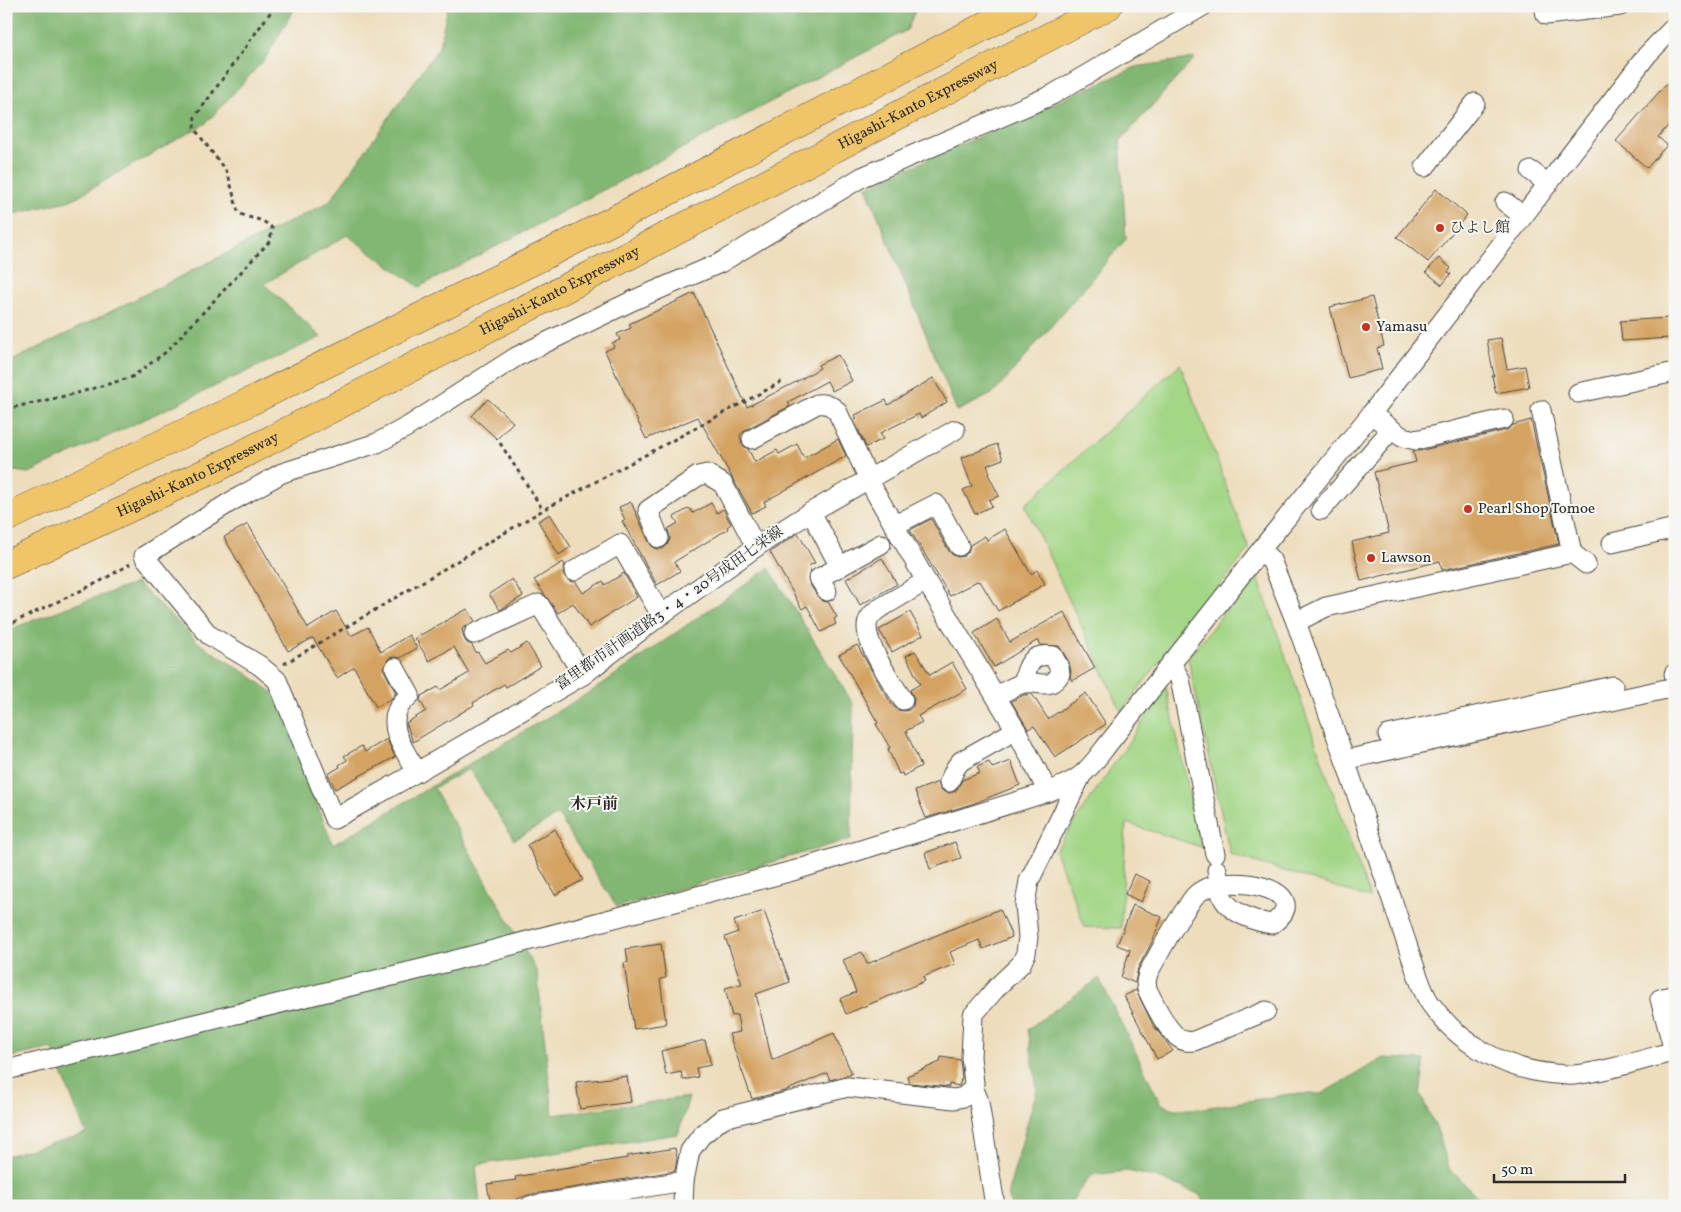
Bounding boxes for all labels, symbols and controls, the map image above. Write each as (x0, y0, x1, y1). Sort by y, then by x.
street label: Higashi-Kanto Expressway (835, 54, 1002, 155)
place label: ひよし館 (1450, 218, 1510, 239)
marker: ひよし館 (1434, 222, 1446, 234)
street label: Higashi-Kanto Expressway (476, 241, 644, 341)
place label: Yamasu (1376, 317, 1428, 338)
marker: Yamasu (1360, 321, 1372, 333)
street label: Higashi-Kanto Expressway (113, 427, 283, 523)
place label: Pearl Shop Tomoe (1478, 499, 1595, 520)
marker: Pearl Shop Tomoe (1462, 503, 1474, 515)
street label: 富里都市計画道路3・4・20号成田七栄線 (552, 522, 788, 696)
place label: Lawson (1381, 548, 1431, 569)
marker: Lawson (1365, 552, 1377, 564)
district label: 木戸前 (570, 794, 618, 816)
scale bar (1494, 1152, 1625, 1184)
text: 50 m (1501, 1160, 1533, 1181)

